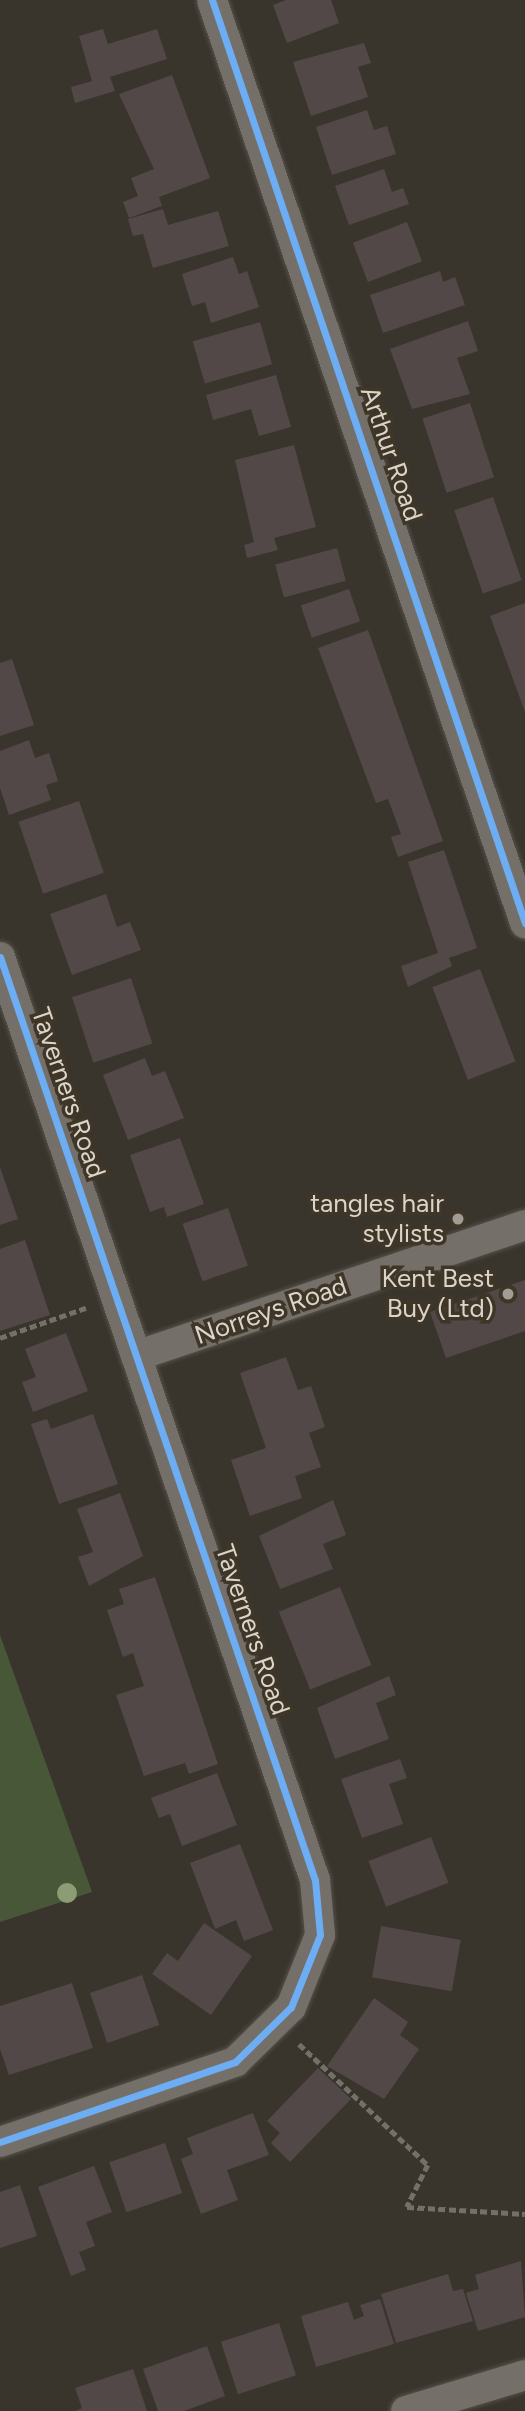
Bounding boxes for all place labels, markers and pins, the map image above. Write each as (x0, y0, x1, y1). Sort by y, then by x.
place label: tangles hair stylists (310, 1188, 444, 1250)
marker: tangles hair stylists (450, 1211, 466, 1227)
place label: Kent Best Buy (Ltd) (381, 1263, 494, 1324)
marker: Kent Best Buy (Ltd) (500, 1286, 516, 1302)

